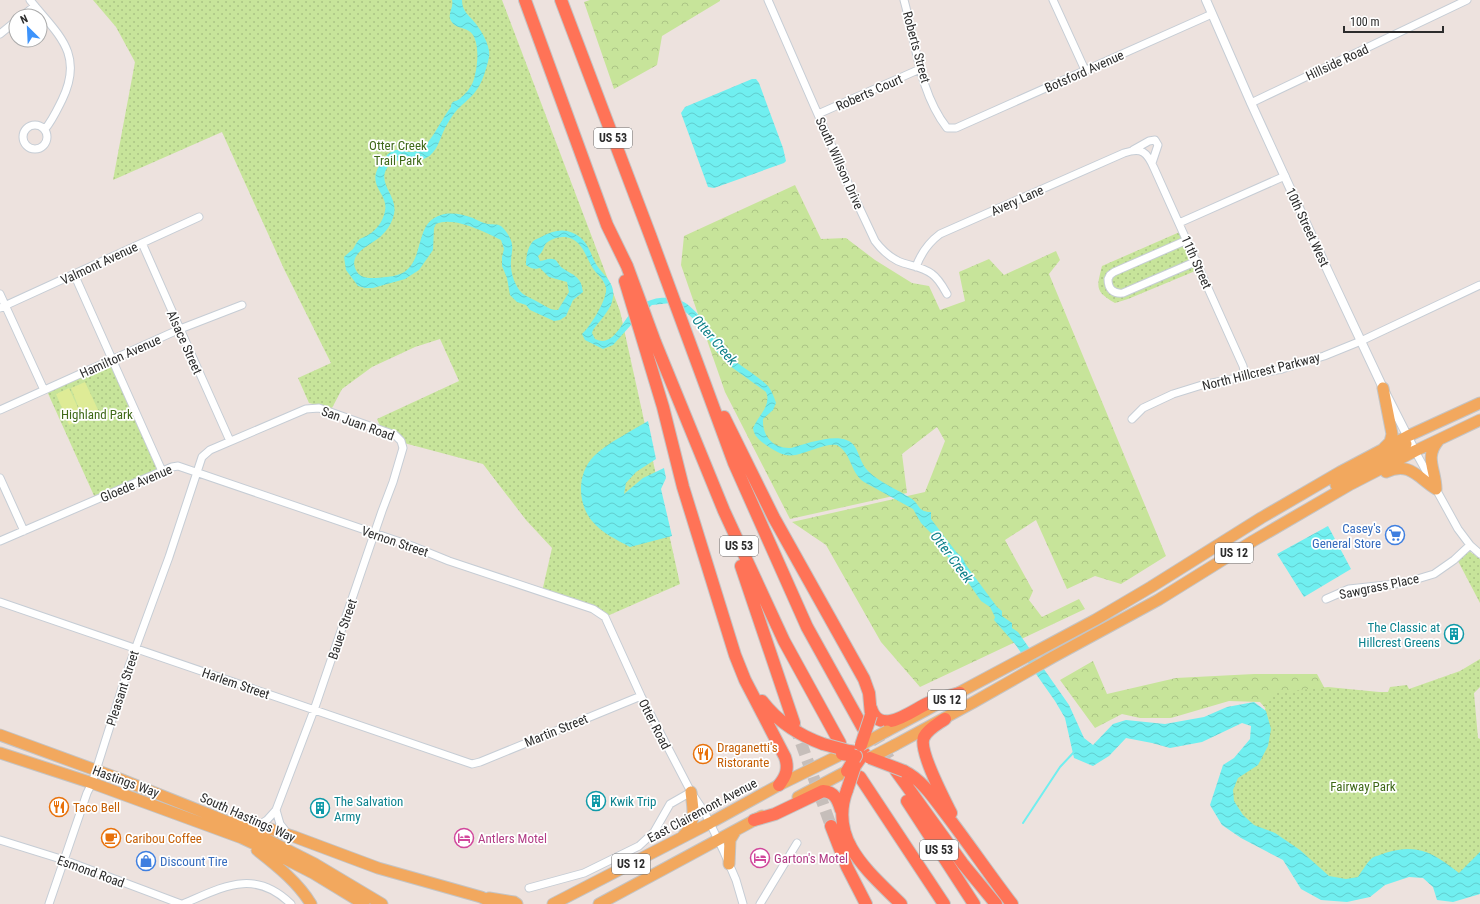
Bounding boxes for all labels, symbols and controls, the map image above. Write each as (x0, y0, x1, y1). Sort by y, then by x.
north arrow (8, 8, 48, 48)
scale bar (1344, 8, 1443, 34)
street label: Roberts Street (900, 10, 933, 85)
text: N (18, 12, 30, 27)
text: 100 m (1350, 15, 1380, 29)
street label: Hillside Road (1303, 41, 1371, 84)
street label: Botsford Avenue (1042, 47, 1126, 96)
street label: Roberts Court (834, 71, 905, 114)
street label: South Willson Drive (813, 115, 867, 212)
road number: US 53 (594, 128, 632, 148)
park label: Otter Creek Trail Park (369, 138, 427, 168)
street label: Avery Lane (989, 182, 1046, 219)
street label: 10th Street West (1283, 186, 1332, 269)
street label: 11th Street (1178, 233, 1215, 291)
street label: Valmont Avenue (58, 239, 140, 288)
street label: Alsace Street (164, 308, 205, 377)
water label: Otter Creek (689, 312, 741, 369)
street label: Hamilton Avenue (77, 332, 163, 381)
street label: North Hillcrest Parkway (1201, 349, 1322, 393)
street label: San Juan Road (319, 403, 396, 444)
park label: Highland Park (61, 407, 133, 422)
street label: Gloede Avenue (98, 462, 174, 505)
place label: Casey's General Store (1312, 521, 1381, 551)
street label: Vernon Street (359, 523, 430, 560)
supermarket icon: Casey's General Store (1384, 524, 1406, 546)
water label: Otter Creek (927, 528, 977, 587)
road number: US 53 (720, 536, 758, 556)
road number: US 12 (1215, 543, 1253, 563)
street label: Sawgrass Place (1338, 571, 1420, 602)
street label: Bauer Street (325, 597, 360, 661)
place label: The Classic at Hillcrest Greens (1358, 620, 1440, 650)
building icon: The Classic at Hillcrest Greens (1443, 623, 1465, 645)
street label: Pleasant Street (103, 648, 142, 728)
street label: Harlem Street (200, 665, 272, 702)
road number: US 12 (928, 690, 966, 710)
street label: Otter Road (635, 696, 674, 752)
street label: Martin Street (522, 711, 590, 750)
place label: Draganetti's Ristorante (717, 740, 778, 770)
restaurant icon: Draganetti's Ristorante (692, 743, 714, 765)
street label: Hastings Way (90, 762, 162, 801)
street label: East Clairemont Avenue (645, 775, 760, 846)
park label: Fairway Park (1330, 779, 1396, 794)
street label: South Hastings Way (198, 790, 298, 845)
building icon: Kwik Trip (585, 790, 607, 812)
place label: The Salvation Army (334, 794, 403, 824)
place label: Kwik Trip (610, 794, 656, 809)
restaurant icon: Taco Bell (48, 796, 70, 818)
building icon: The Salvation Army (309, 797, 331, 819)
place label: Taco Bell (73, 800, 120, 815)
cafe icon: Caribou Coffee (100, 827, 122, 849)
hotel icon: Antlers Motel (453, 827, 475, 849)
place label: Caribou Coffee (125, 831, 202, 846)
place label: Antlers Motel (478, 831, 547, 846)
road number: US 53 (920, 840, 958, 860)
hotel icon: Garton's Motel (749, 847, 771, 869)
shop icon: Discount Tire (135, 850, 157, 872)
place label: Garton's Motel (774, 851, 848, 866)
street label: Esmond Road (55, 852, 127, 891)
place label: Discount Tire (160, 854, 228, 869)
road number: US 12 (612, 854, 650, 874)

